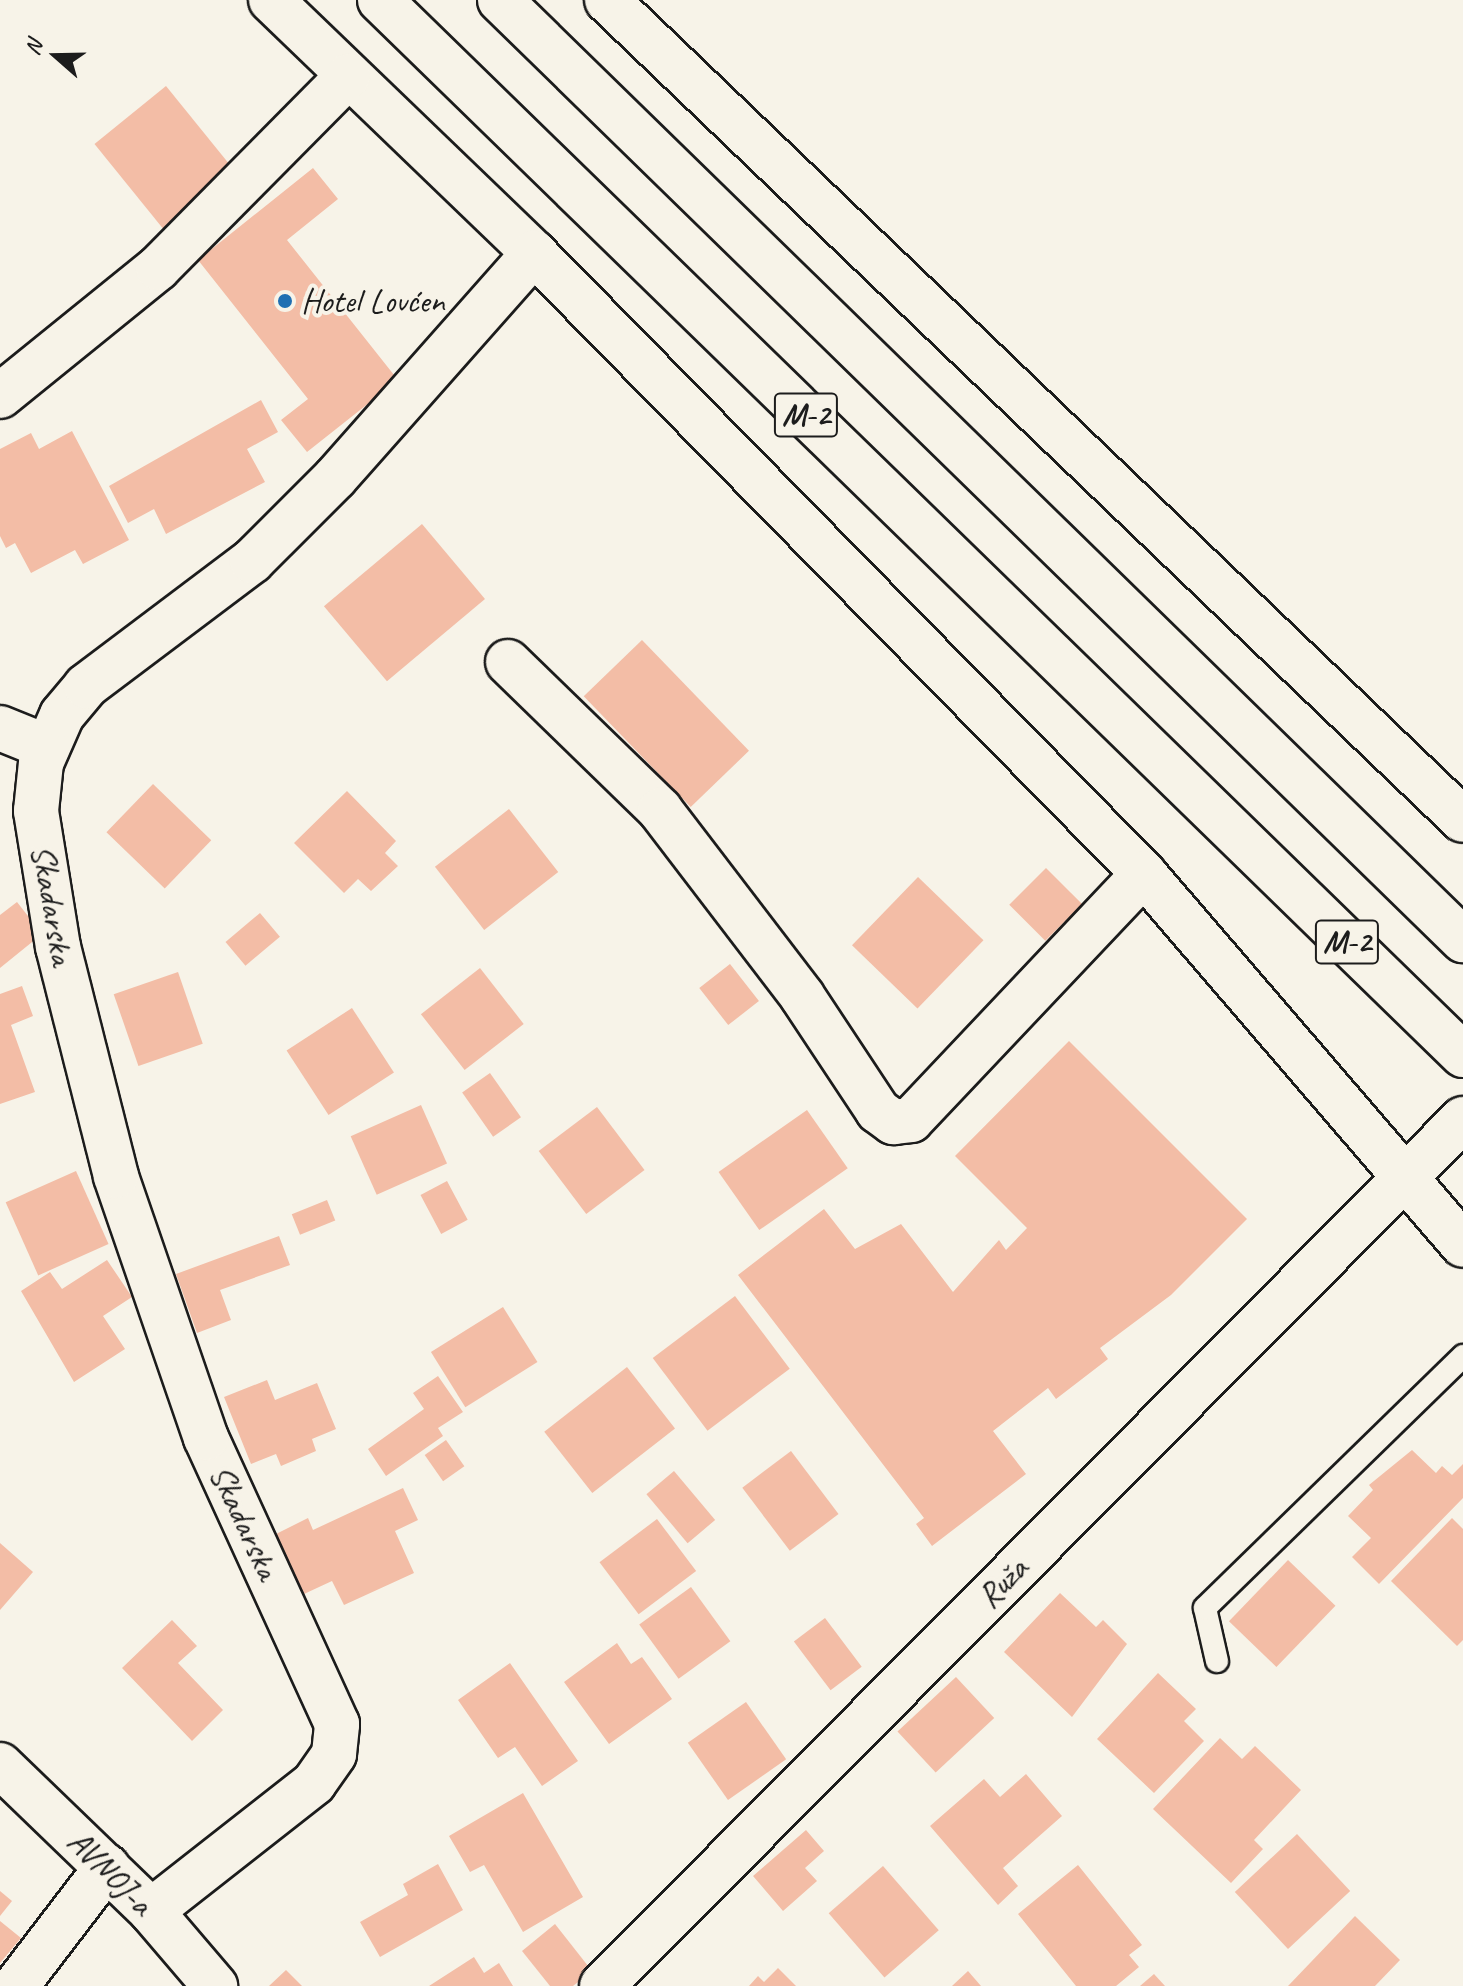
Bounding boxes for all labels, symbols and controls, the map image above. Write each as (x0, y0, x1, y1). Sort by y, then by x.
north arrow (16, 16, 96, 96)
text: N (18, 37, 49, 59)
place label: Hotel Lovćen (301, 281, 445, 321)
marker: Hotel Lovćen (276, 292, 294, 310)
road number: M-2 (772, 387, 840, 443)
street label: Skadarska (22, 842, 84, 968)
road number: M-2 (1313, 914, 1381, 970)
street label: Skadarska (201, 1458, 289, 1586)
street label: Ruža (968, 1548, 1036, 1616)
street label: AVNOJ-a (60, 1821, 162, 1923)

